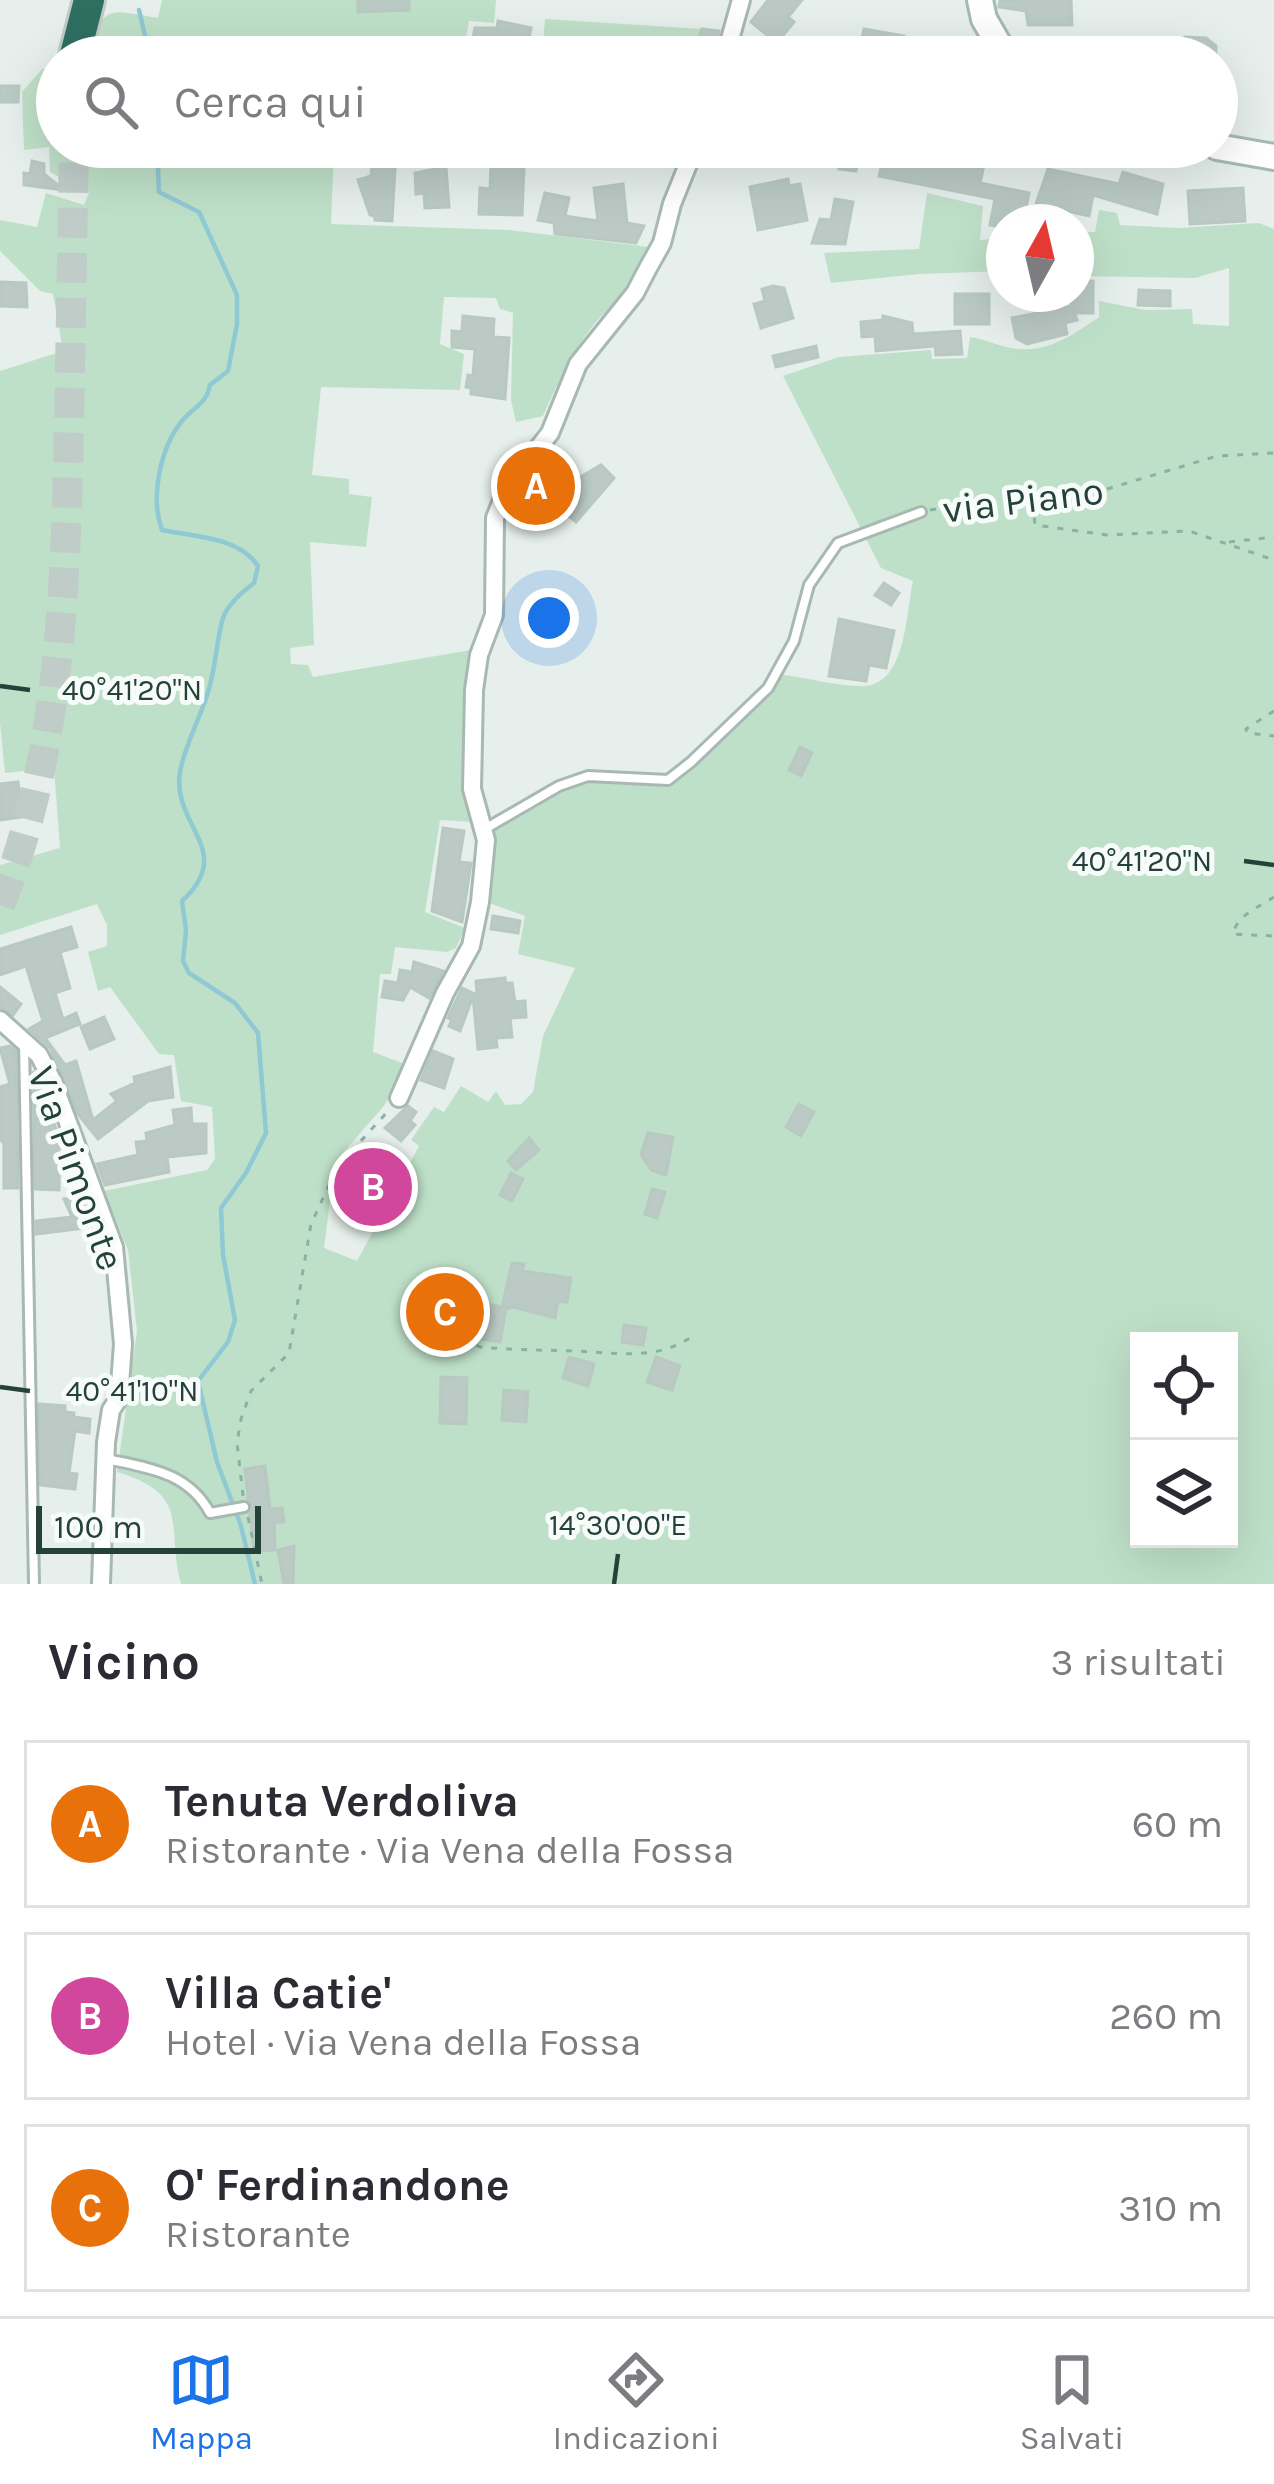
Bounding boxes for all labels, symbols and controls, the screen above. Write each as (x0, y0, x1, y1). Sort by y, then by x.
search box (36, 36, 1238, 168)
icon: search (78, 69, 144, 135)
text: Cerca qui (174, 76, 367, 128)
north arrow (986, 204, 1094, 312)
pin: A (497, 441, 575, 531)
street label: via Piano (940, 467, 1106, 533)
your location (519, 588, 579, 648)
text: 40°41'20"N (62, 672, 202, 708)
text: 40°41'20"N (1072, 843, 1212, 879)
street label: Via Pimonte (18, 1060, 134, 1277)
pin: B (334, 1142, 412, 1232)
pin: C (406, 1267, 484, 1357)
map controls (1130, 1332, 1238, 1548)
button: locate (1130, 1332, 1238, 1440)
text: 40°41'10"N (66, 1373, 198, 1409)
button: layers (1130, 1440, 1238, 1548)
scale bar (36, 1500, 261, 1553)
text: 14°30'00"E (549, 1507, 687, 1543)
text: 100 m (54, 1508, 143, 1546)
text: Vicino (48, 1632, 200, 1692)
text: 3 risultati (1051, 1639, 1226, 1685)
text: Tenuta Verdoliva (165, 1775, 519, 1827)
text: A (78, 1801, 102, 1847)
text: 60 m (1132, 1801, 1223, 1847)
text: Ristorante · Via Vena della Fossa (165, 1827, 734, 1873)
text: Villa Catie' (165, 1967, 391, 2019)
text: B (77, 1993, 103, 2039)
text: 260 m (1109, 1993, 1223, 2039)
text: Hotel · Via Vena della Fossa (165, 2019, 642, 2065)
text: O' Ferdinandone (165, 2159, 510, 2211)
text: C (78, 2185, 102, 2231)
text: 310 m (1118, 2185, 1223, 2231)
text: Ristorante (165, 2211, 351, 2257)
tab: Mappa (150, 2347, 253, 2457)
tab: Indicazioni (553, 2347, 720, 2457)
tab: Salvati (1020, 2347, 1124, 2457)

